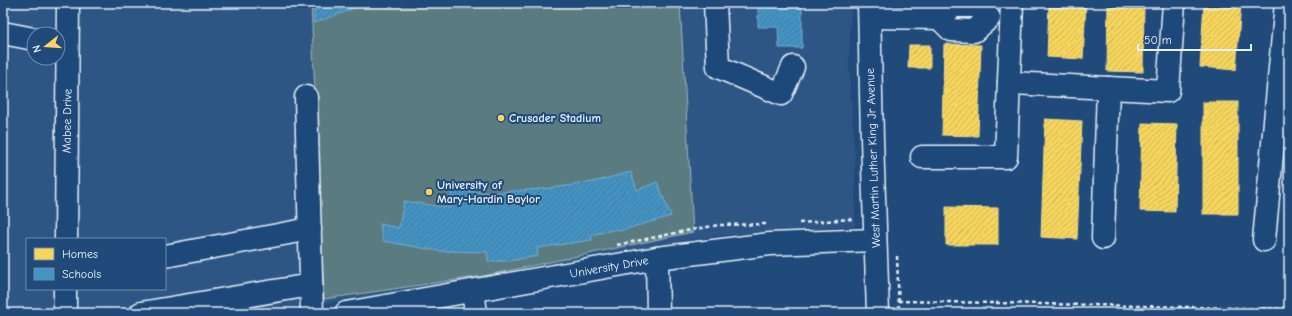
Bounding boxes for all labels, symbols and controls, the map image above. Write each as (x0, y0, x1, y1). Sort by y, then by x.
north arrow (26, 26, 66, 66)
scale bar (1138, 26, 1251, 52)
text: 50 m (1144, 33, 1172, 47)
text: N (30, 43, 44, 54)
street label: West Martin Luther King Jr Avenue (863, 68, 883, 248)
street label: Mabee Drive (59, 89, 75, 153)
place label: Crusader Stadium (509, 111, 601, 125)
marker: Crusader Stadium (496, 113, 506, 123)
place label: University of Mary-Hardin Baylor (437, 178, 540, 206)
marker: University of Mary-Hardin Baylor (424, 187, 434, 197)
legend (26, 238, 166, 290)
text: Homes (62, 247, 98, 261)
street label: University Drive (569, 253, 649, 281)
text: Schools (62, 267, 101, 281)

